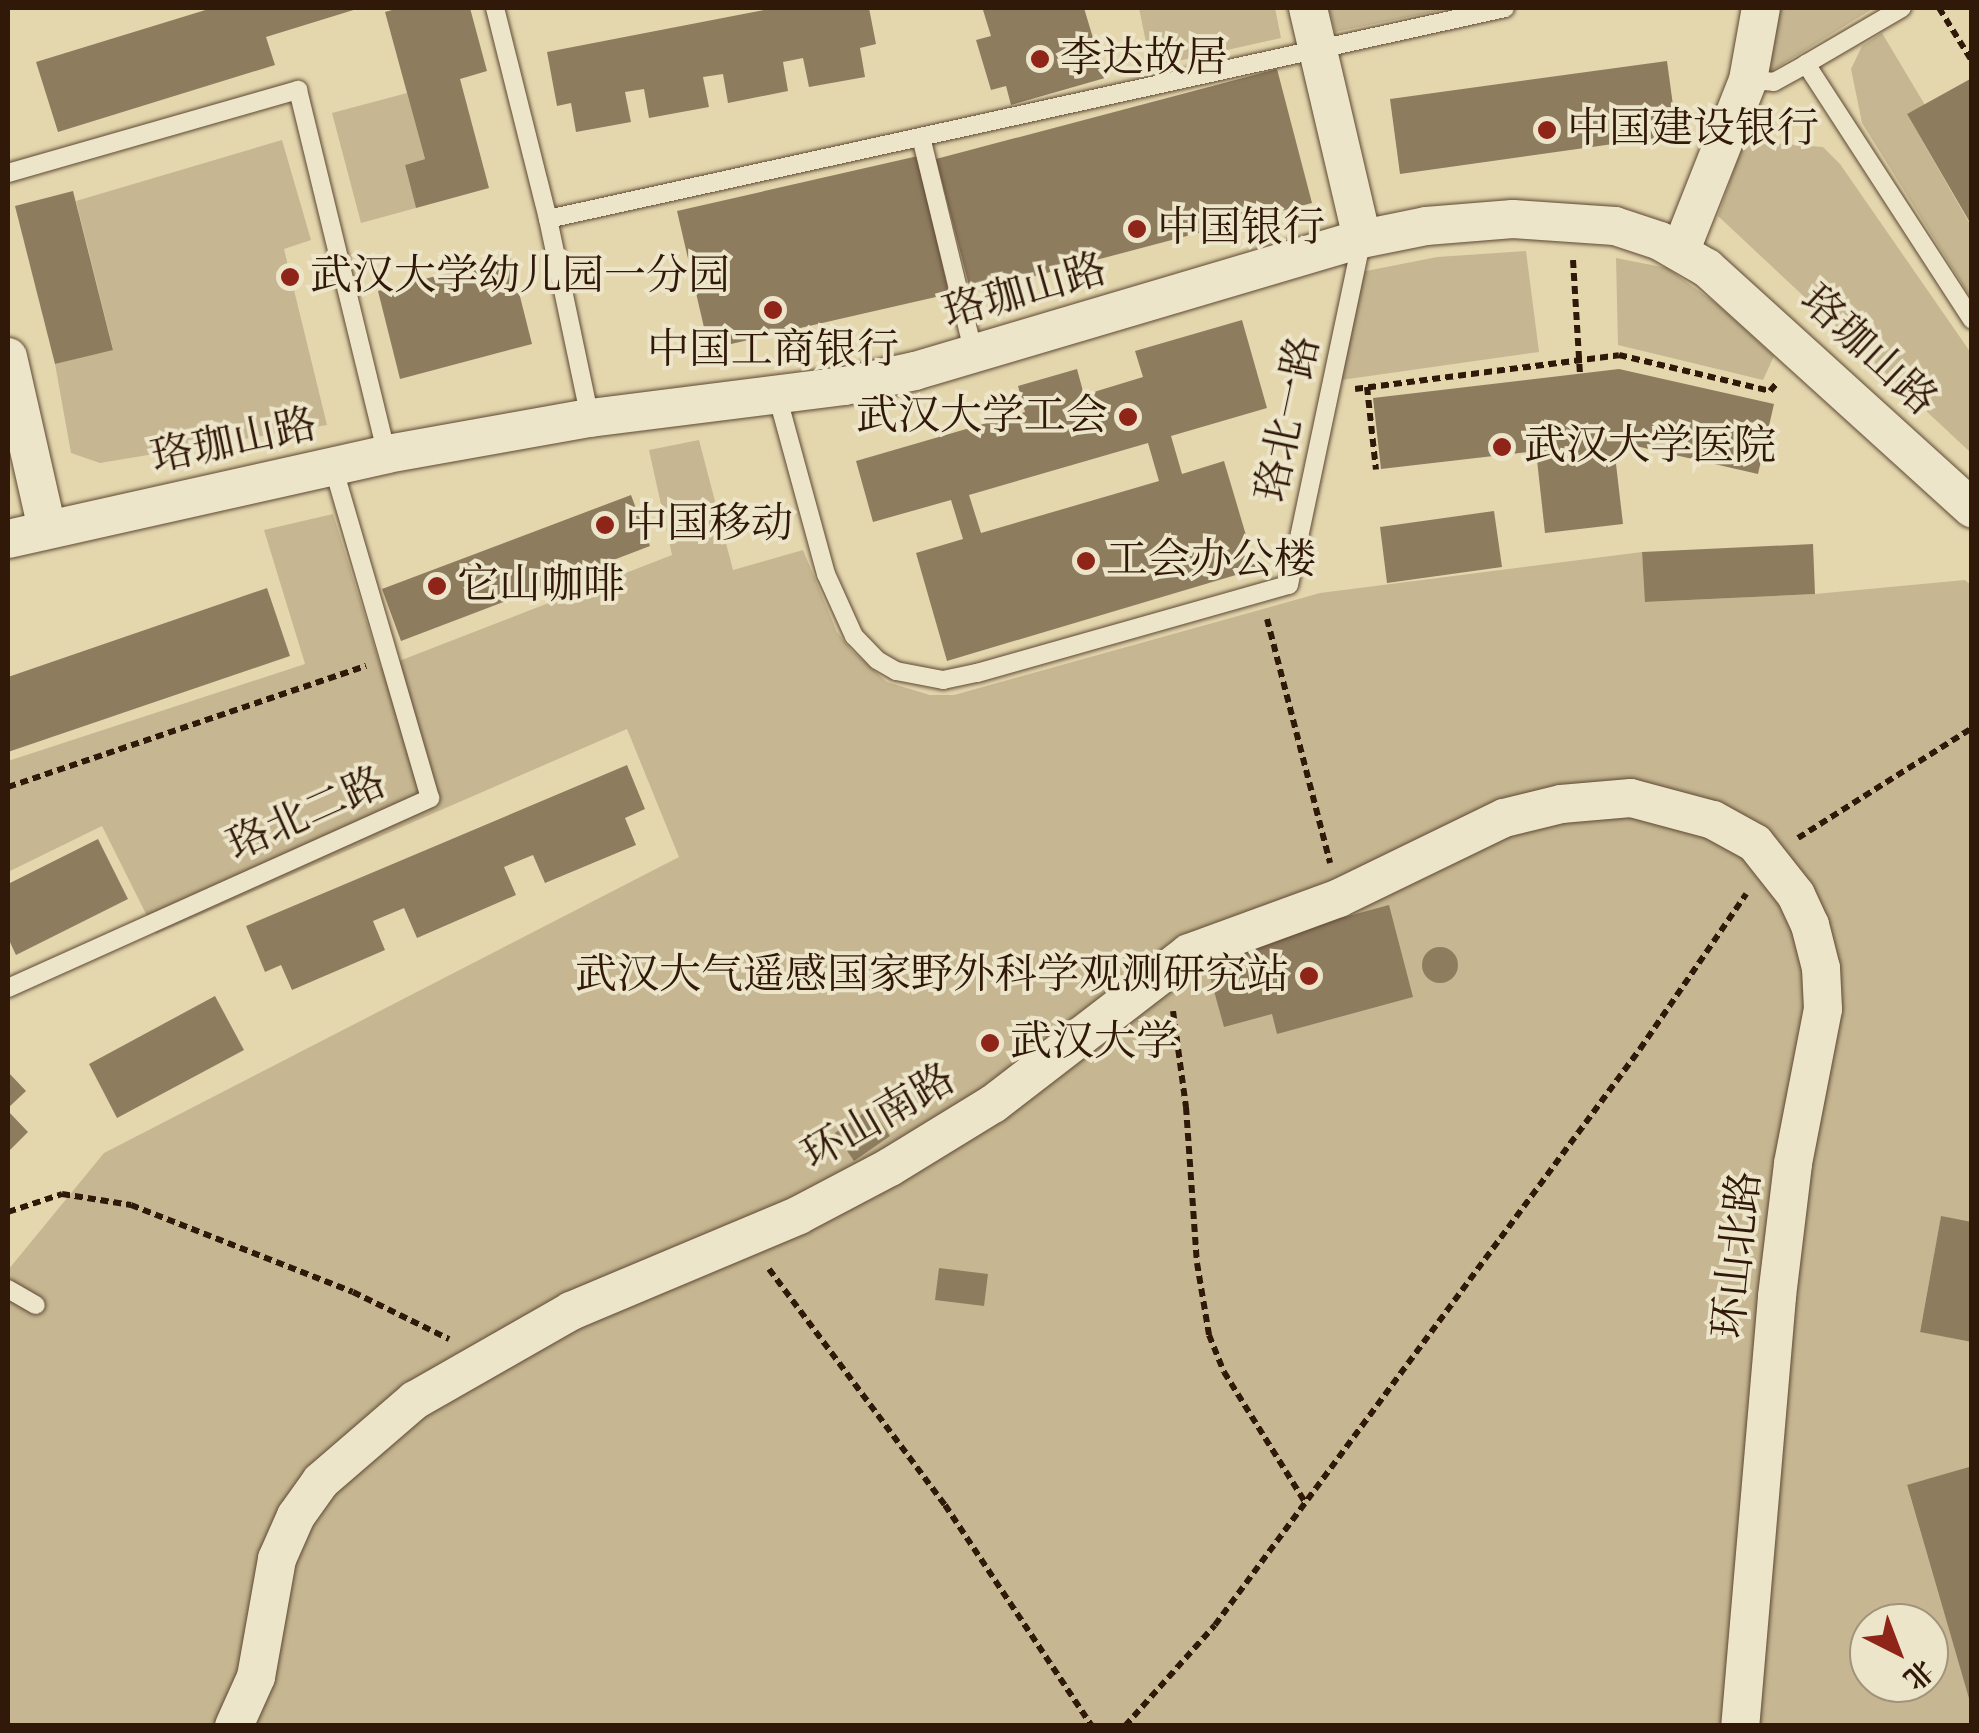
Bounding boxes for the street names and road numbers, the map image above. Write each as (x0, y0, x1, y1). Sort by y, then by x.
street label: 珞珈山路 (937, 245, 1113, 339)
street label: 珞珈山路 (1789, 275, 1947, 427)
street label: 珞北一路 (1247, 332, 1331, 506)
street label: 珞珈山路 (147, 400, 321, 484)
street label: 珞北二路 (220, 758, 394, 872)
street label: 环山南路 (794, 1054, 964, 1182)
street label: 环山北路 (1704, 1169, 1772, 1341)

